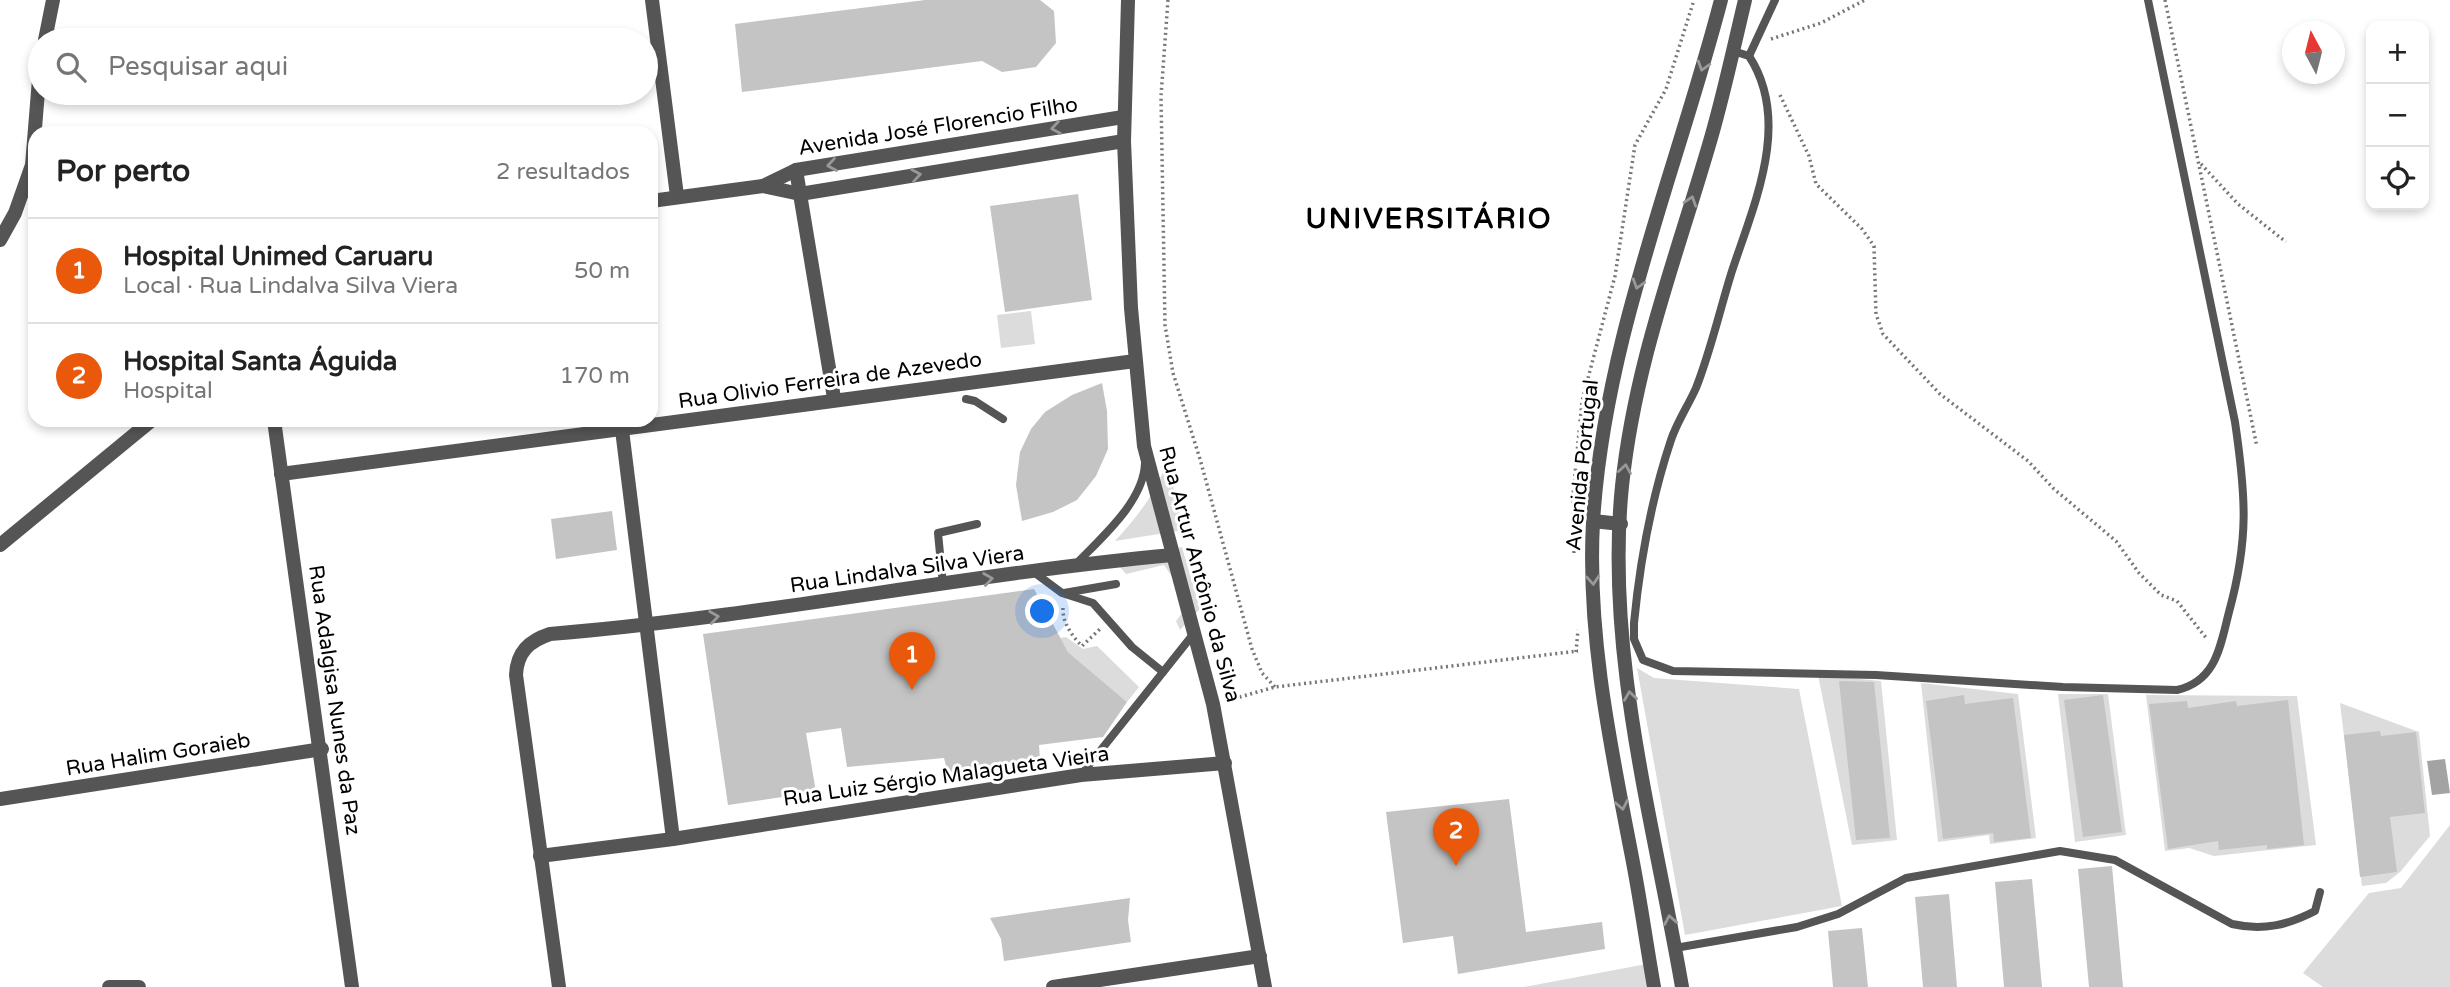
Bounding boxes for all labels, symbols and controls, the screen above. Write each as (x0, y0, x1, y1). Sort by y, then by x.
north arrow (2282, 21, 2345, 84)
map controls (2366, 21, 2429, 210)
button: + (2366, 21, 2429, 84)
search box (28, 28, 658, 105)
icon: search (52, 48, 90, 86)
text: Pesquisar aqui (108, 51, 288, 82)
one-way arrow (1697, 60, 1712, 72)
button: − (2366, 84, 2429, 147)
street label: Avenida José Florencio Filho (797, 92, 1080, 161)
one-way arrow (1050, 120, 1062, 135)
button: locate (2366, 147, 2429, 210)
text: Por perto (56, 153, 190, 190)
one-way arrow (826, 157, 838, 172)
text: 2 resultados (496, 158, 630, 186)
one-way arrow (910, 168, 921, 183)
one-way arrow (1682, 196, 1697, 208)
district label: UNIVERSITÁRIO (1305, 201, 1553, 236)
text: Hospital Unimed Caruaru (123, 241, 433, 272)
text: 1 (72, 257, 86, 285)
text: 50 m (574, 257, 630, 285)
text: Local · Rua Lindalva Silva Viera (123, 272, 458, 300)
one-way arrow (1632, 278, 1647, 290)
text: Hospital Santa Águida (123, 346, 397, 377)
street label: Rua Olivio Ferreira de Azevedo (677, 347, 983, 414)
text: 2 (72, 362, 86, 390)
text: 170 m (560, 362, 630, 390)
text: Hospital (123, 377, 213, 405)
street label: Avenida Portugal (1561, 378, 1604, 552)
street label: Rua Artur Antônio da Silva (1153, 443, 1246, 705)
one-way arrow (1617, 463, 1632, 475)
street label: Rua Lindalva Silva Viera (788, 541, 1026, 598)
street label: Rua Adalgisa Nunes da Paz (303, 563, 366, 837)
one-way arrow (982, 572, 994, 587)
one-way arrow (1585, 575, 1600, 586)
your location (1025, 594, 1059, 628)
one-way arrow (708, 610, 720, 625)
pin: 1 (889, 632, 935, 690)
one-way arrow (1623, 690, 1638, 702)
street label: Rua Halim Goraieb (64, 728, 252, 781)
street label: Rua Luiz Sérgio Malagueta Vieira (781, 741, 1111, 812)
one-way arrow (1614, 799, 1629, 811)
pin: 2 (1433, 808, 1479, 866)
one-way arrow (1663, 914, 1678, 926)

